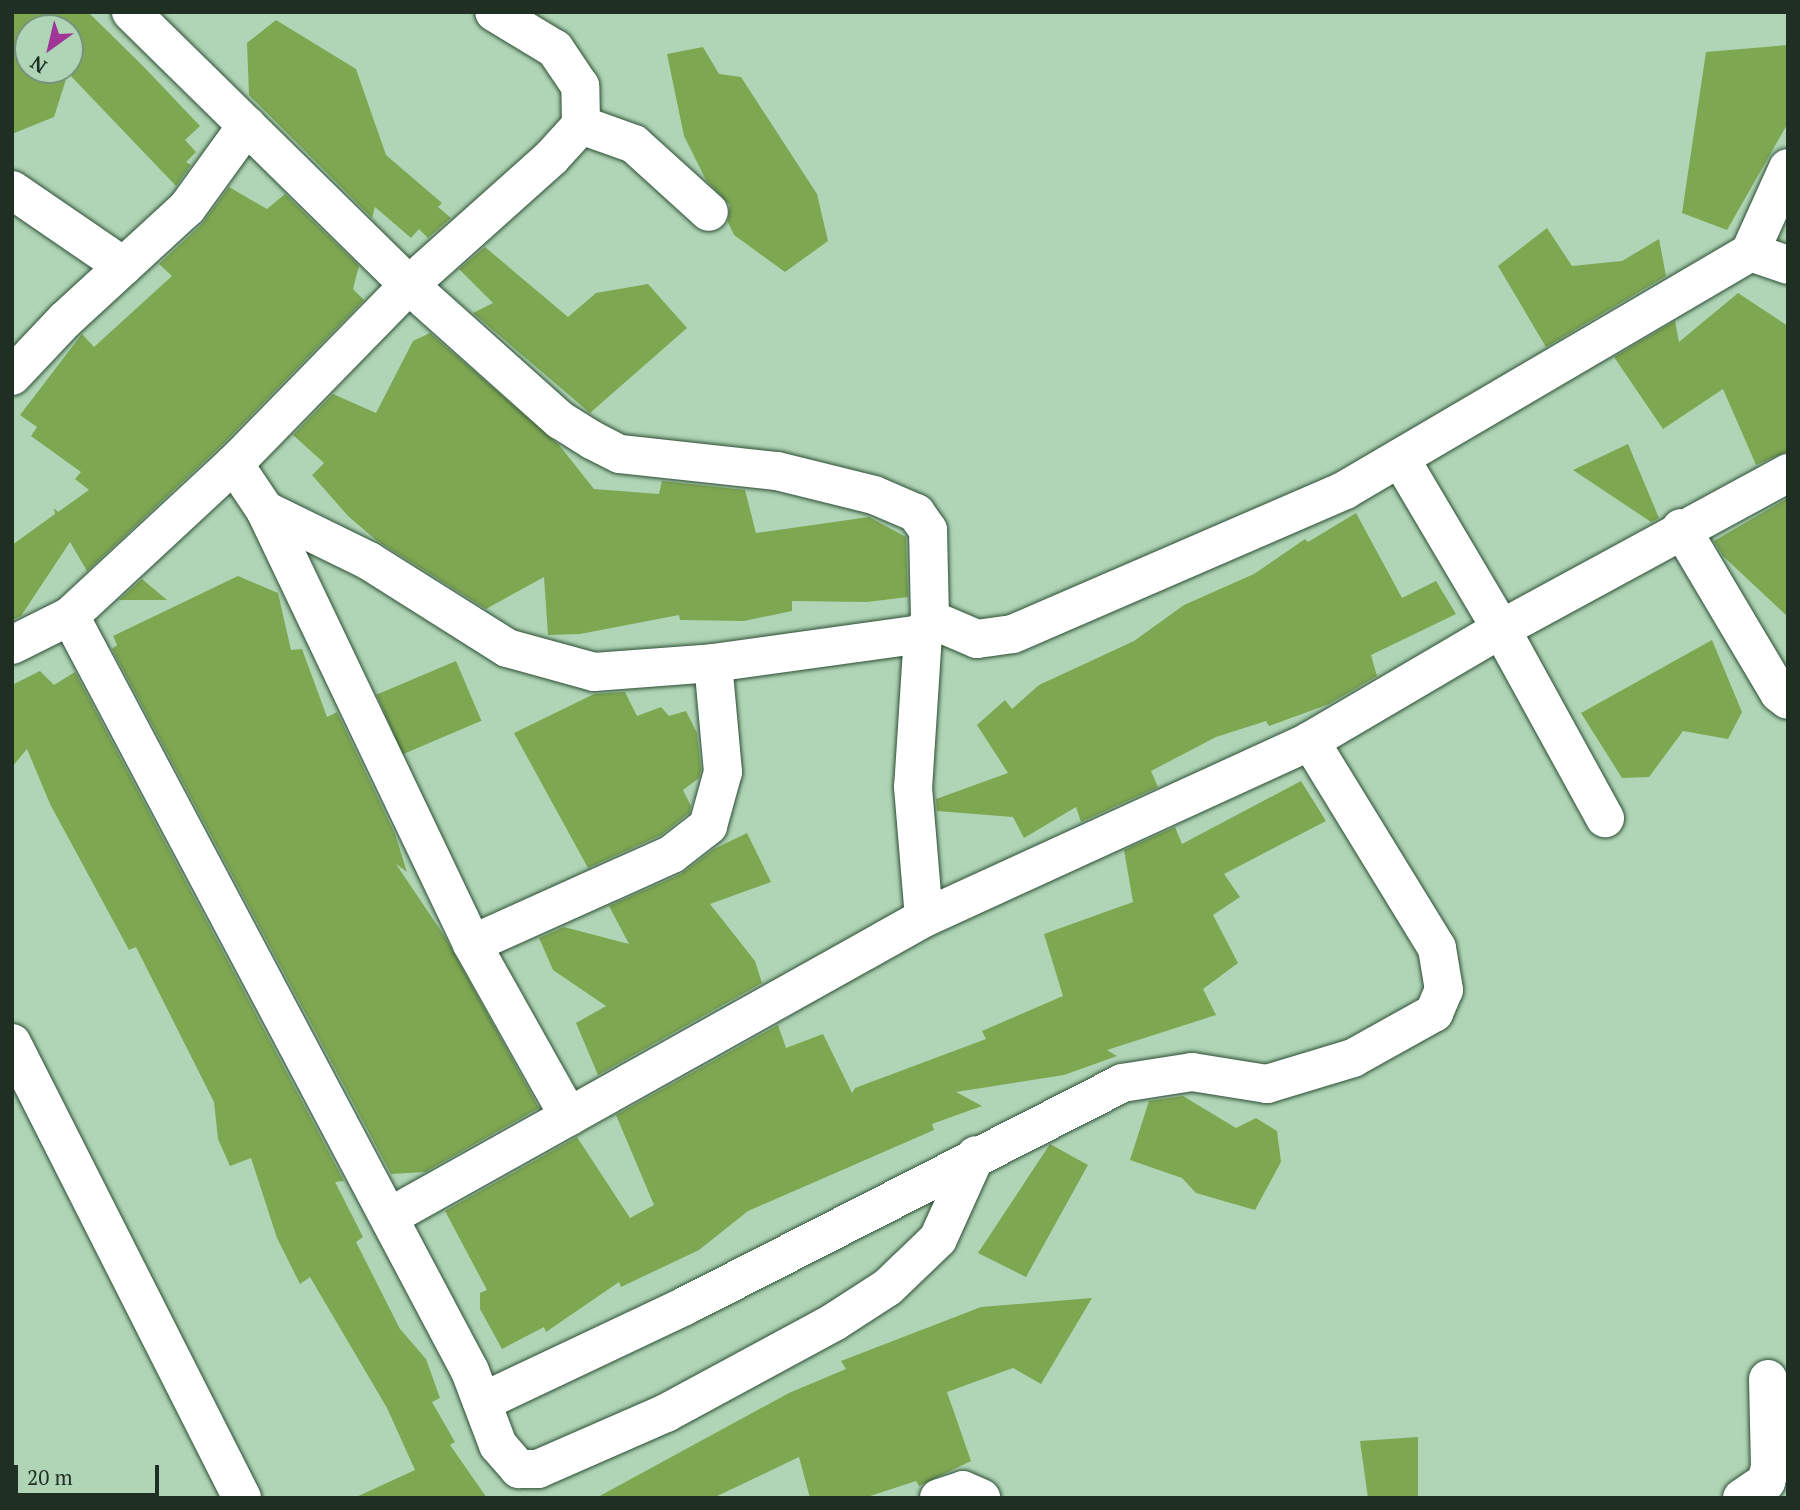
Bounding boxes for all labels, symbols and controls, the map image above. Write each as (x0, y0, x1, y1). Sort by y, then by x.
north arrow (14, 14, 84, 84)
text: N (25, 51, 51, 80)
scale bar (18, 1450, 163, 1494)
text: 20 m (27, 1463, 73, 1491)

